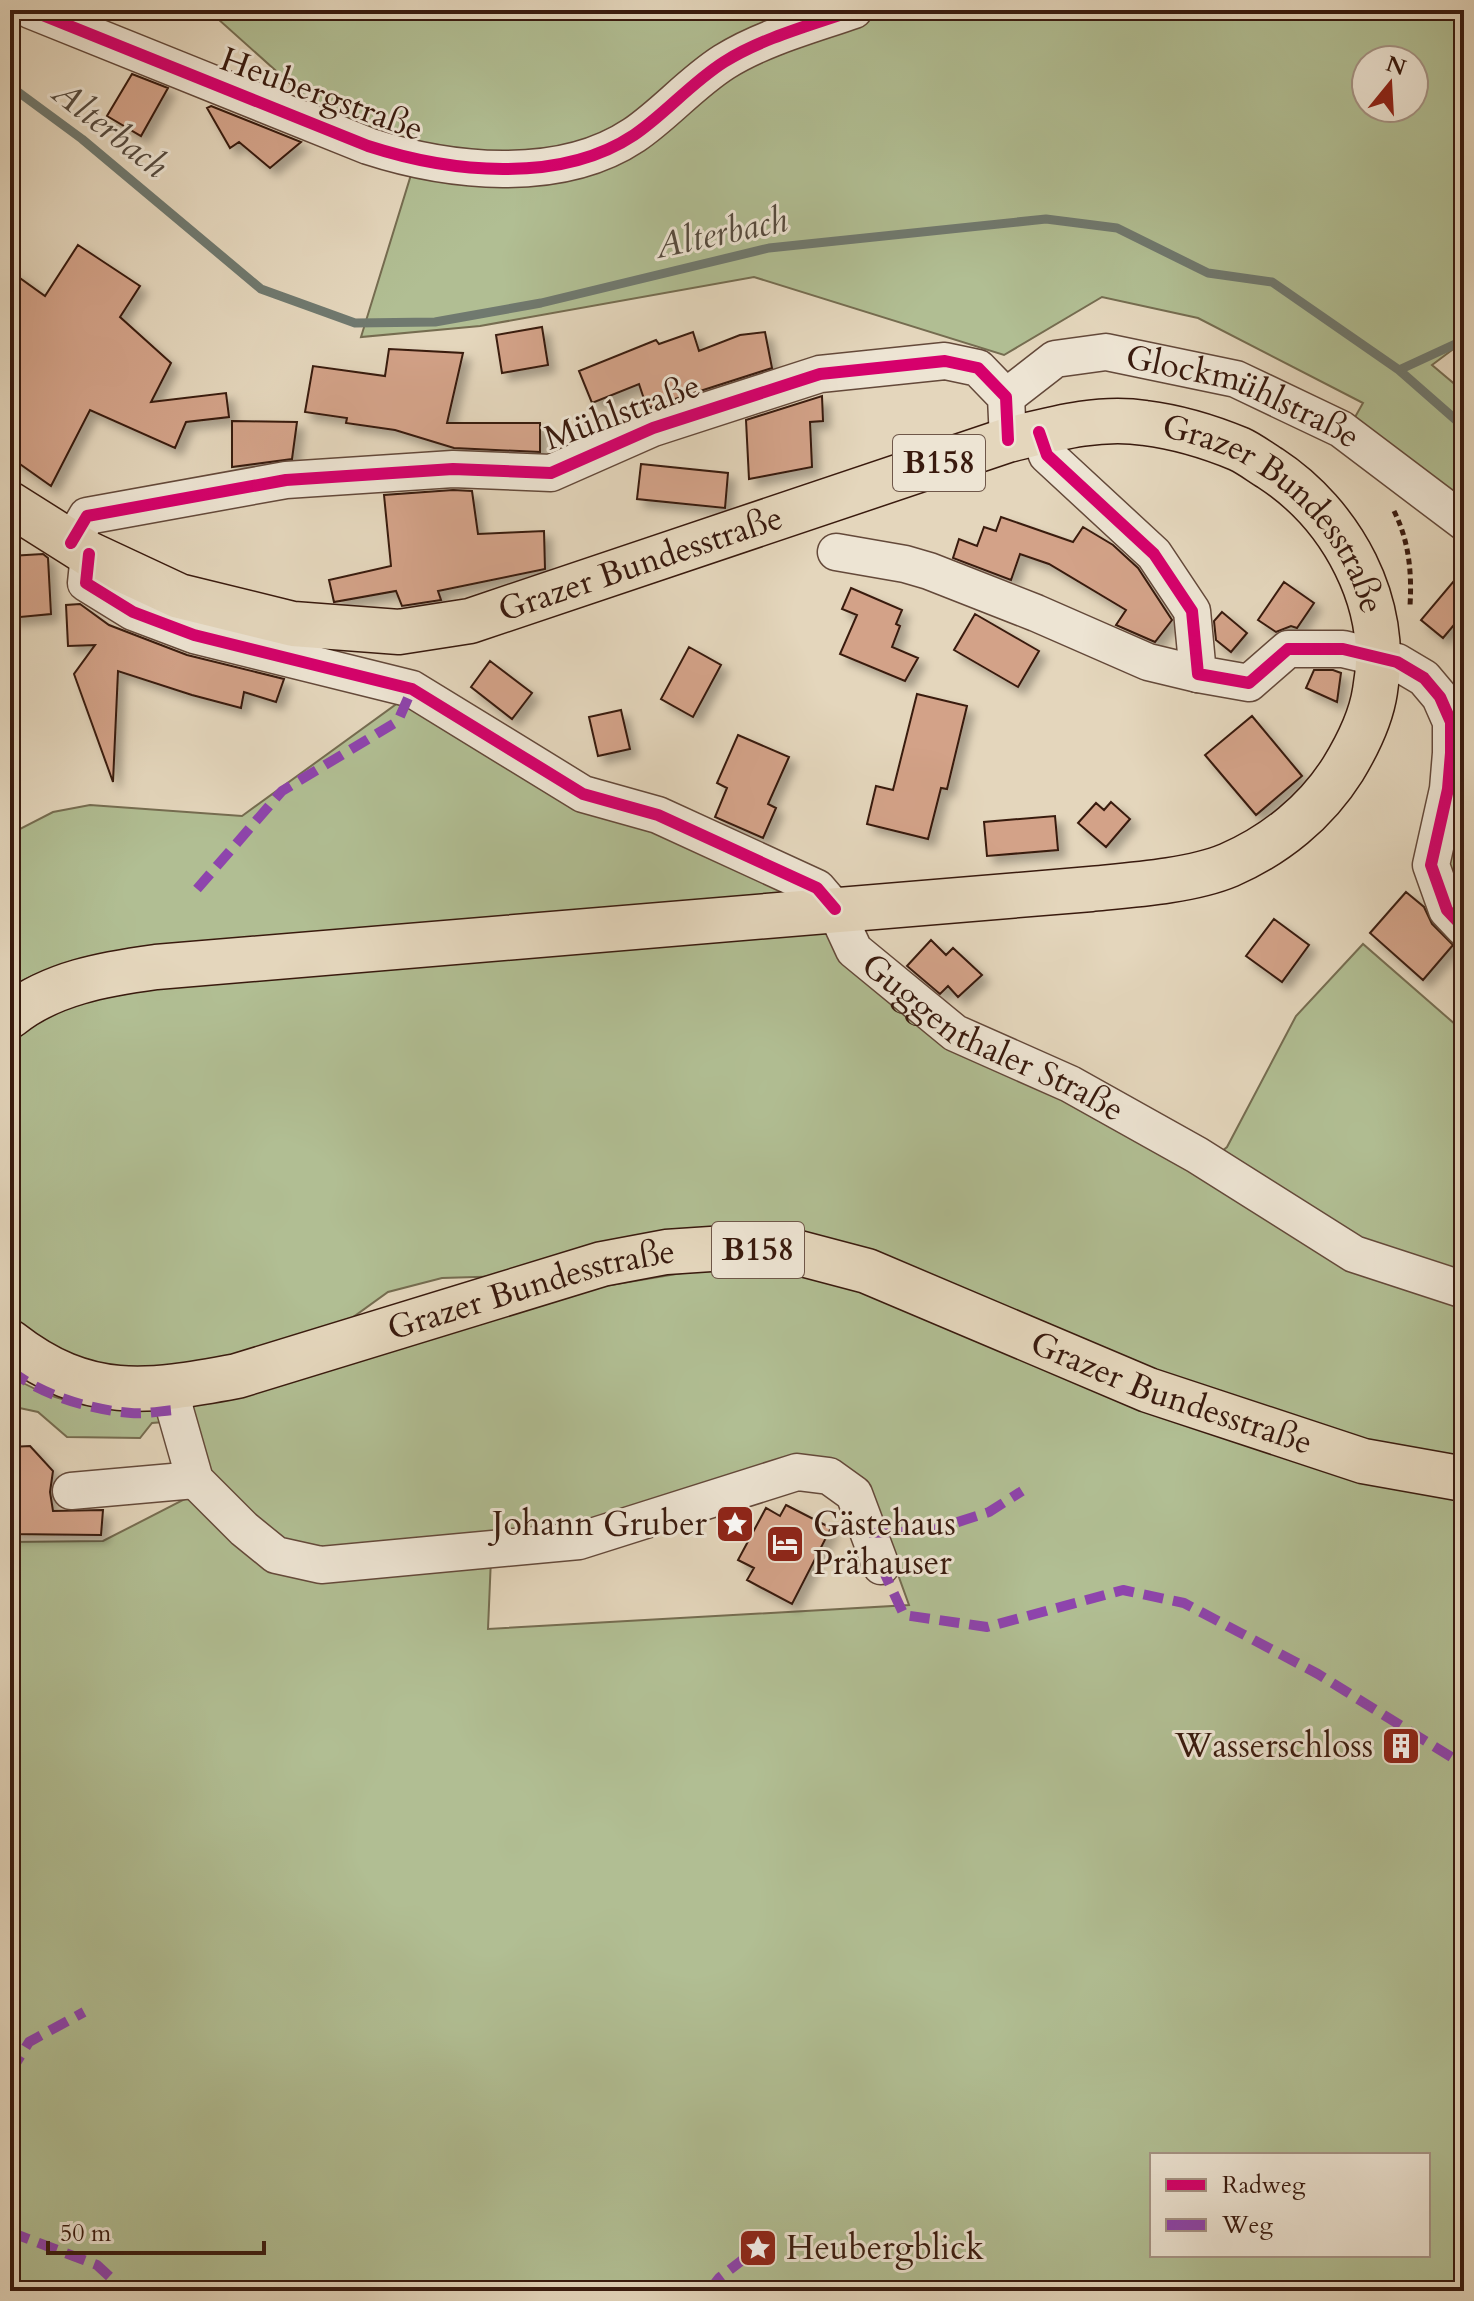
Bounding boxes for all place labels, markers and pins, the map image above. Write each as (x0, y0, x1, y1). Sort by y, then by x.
place label: Johann Gruber (487, 1501, 708, 1547)
place label: Gästehaus Prähauser (813, 1501, 956, 1586)
place icon: Johann Gruber (714, 1503, 756, 1545)
hotel icon: Gästehaus Prähauser (764, 1523, 806, 1565)
place label: Wasserschloss (1174, 1723, 1373, 1769)
building icon: Wasserschloss (1380, 1725, 1422, 1767)
place label: Heubergblick (786, 2225, 985, 2271)
place icon: Heubergblick (737, 2227, 779, 2269)

